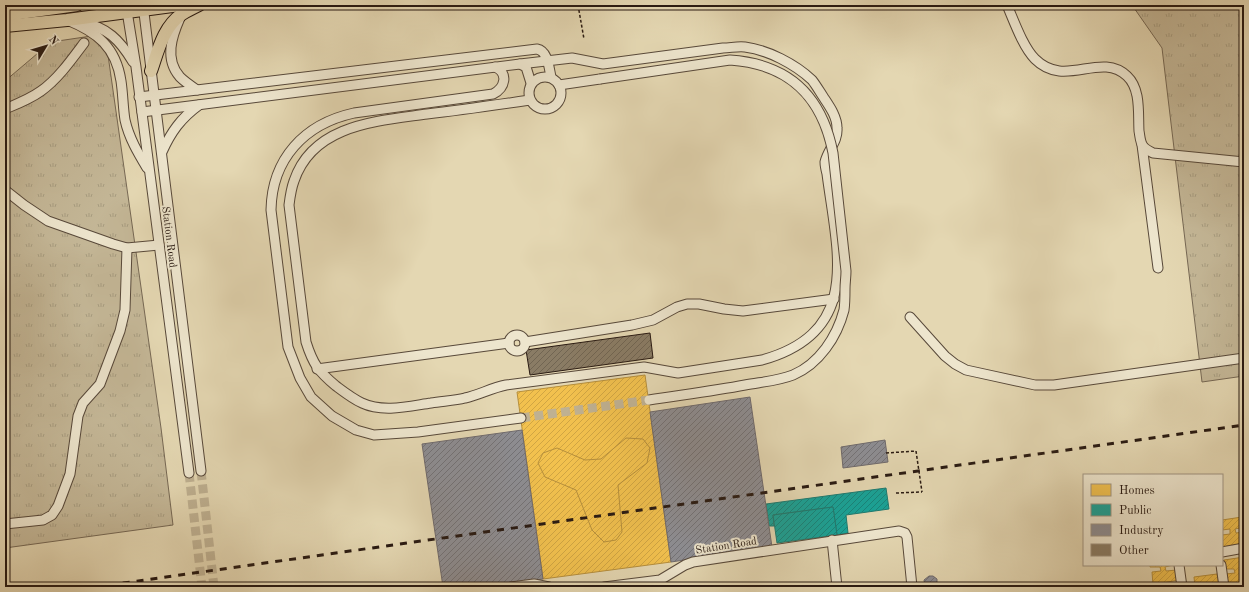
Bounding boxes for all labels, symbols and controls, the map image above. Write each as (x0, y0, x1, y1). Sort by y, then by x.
north arrow (26, 26, 66, 66)
text: N (46, 34, 60, 48)
street label: Station Road (159, 206, 178, 269)
legend (1083, 474, 1223, 566)
text: Homes (1119, 485, 1155, 497)
text: Public (1119, 505, 1151, 517)
text: Industry (1119, 525, 1164, 537)
street label: Station Road (695, 536, 758, 557)
text: Other (1119, 545, 1149, 557)

